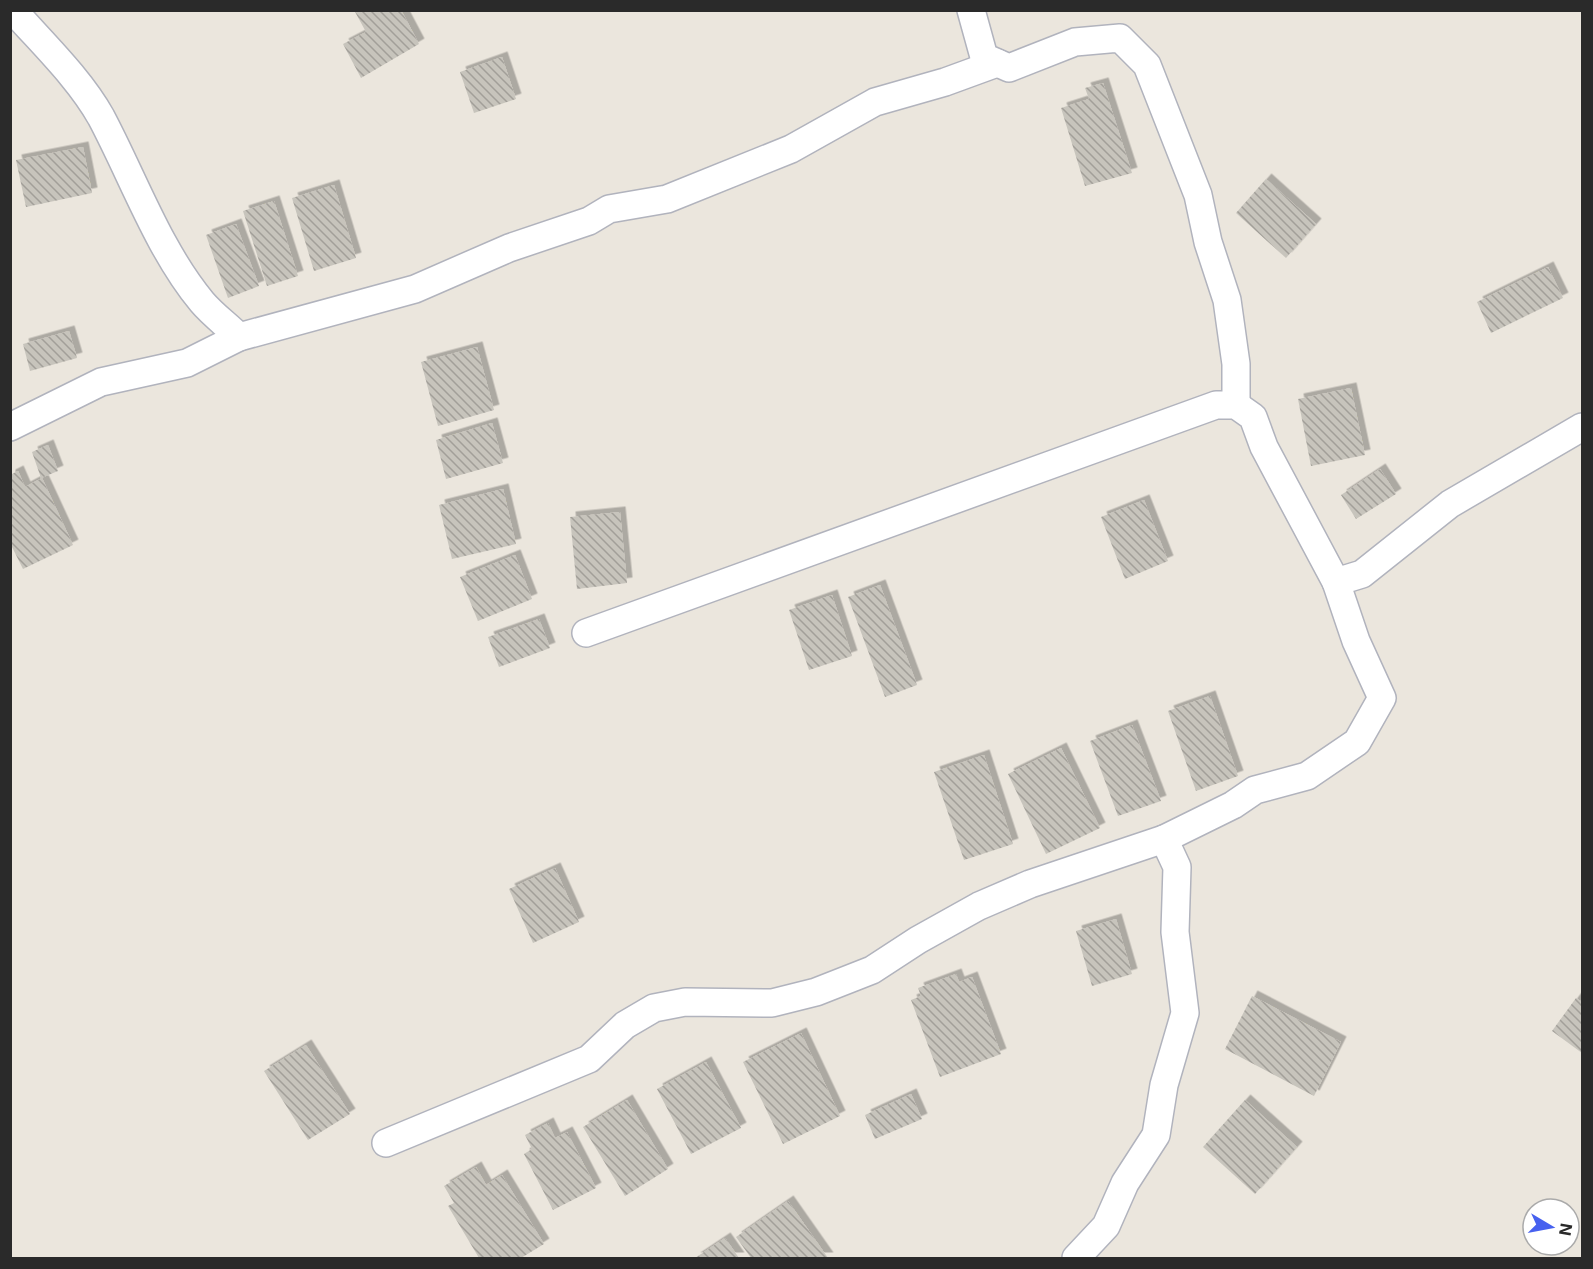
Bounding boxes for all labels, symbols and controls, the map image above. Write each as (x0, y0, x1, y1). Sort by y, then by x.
north arrow (1521, 1197, 1581, 1257)
text: N (1555, 1222, 1577, 1237)

